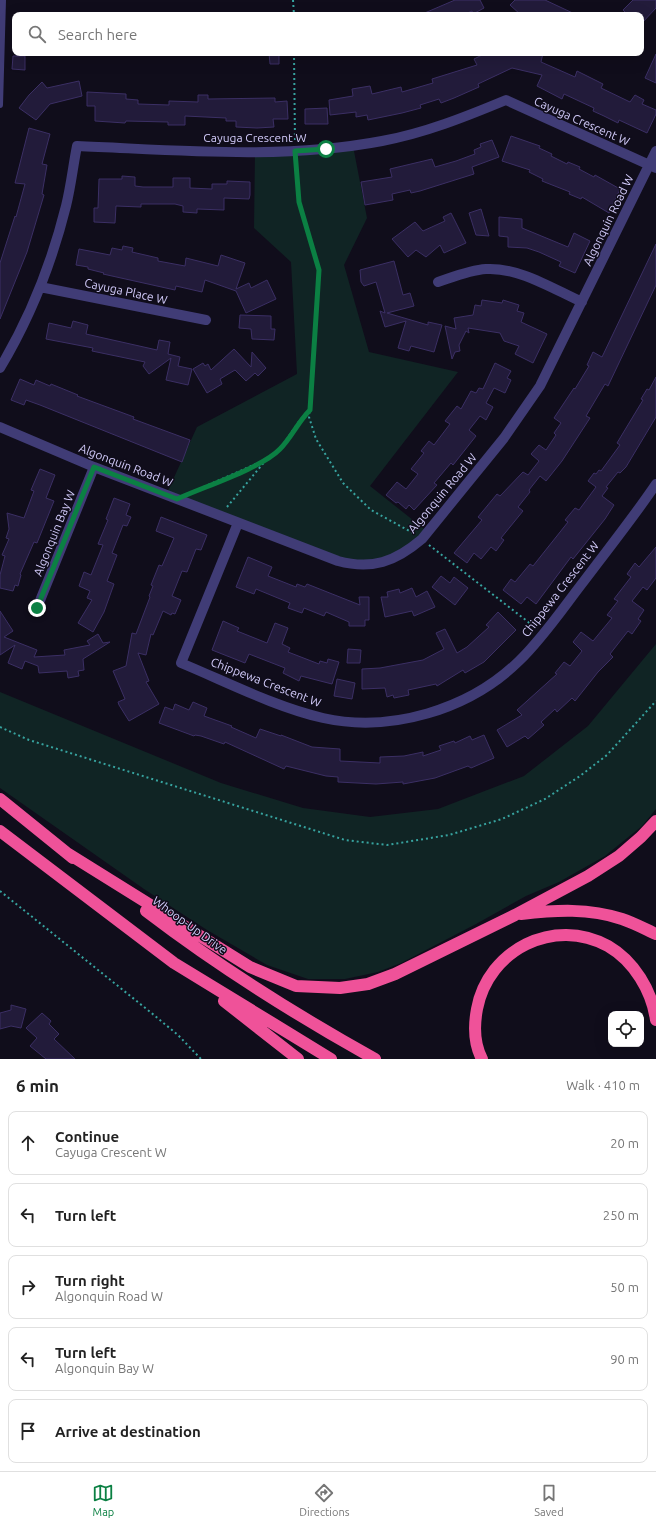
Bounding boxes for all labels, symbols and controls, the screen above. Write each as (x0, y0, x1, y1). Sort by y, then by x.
search box (12, 12, 644, 56)
icon: search (26, 23, 48, 45)
text: Search here (58, 26, 137, 43)
street label: Cayuga Crescent W (532, 94, 632, 148)
street label: Cayuga Crescent W (203, 131, 307, 144)
route start (317, 140, 335, 158)
street label: Algonquin Road W (580, 172, 636, 268)
street label: Cayuga Place W (83, 276, 169, 306)
street label: Algonquin Road W (77, 441, 175, 489)
street label: Algonquin Road W (405, 451, 479, 535)
street label: Algonquin Bay W (31, 488, 77, 578)
street label: Chippewa Crescent W (519, 539, 601, 639)
route end (28, 599, 46, 617)
street label: Chippewa Crescent W (209, 655, 323, 709)
street label: Whoop-Up Drive (150, 894, 230, 956)
map controls (608, 1011, 644, 1047)
button: locate (608, 1011, 644, 1047)
text: 6 min (16, 1076, 59, 1095)
text: Walk · 410 m (566, 1078, 640, 1092)
text: Continue (55, 1128, 119, 1145)
icon: ahead (17, 1132, 39, 1154)
text: 20 m (610, 1136, 639, 1150)
text: Cayuga Crescent W (55, 1145, 167, 1159)
icon: left (17, 1204, 39, 1226)
text: Turn left (55, 1207, 116, 1224)
text: 250 m (603, 1208, 639, 1222)
text: Turn right (55, 1272, 125, 1289)
icon: right (17, 1276, 39, 1298)
text: 50 m (610, 1280, 639, 1294)
text: Algonquin Road W (55, 1289, 163, 1303)
text: Turn left (55, 1344, 116, 1361)
icon: left (17, 1348, 39, 1370)
text: 90 m (610, 1352, 639, 1366)
text: Algonquin Bay W (55, 1361, 154, 1375)
icon: arrive (17, 1420, 39, 1442)
text: Arrive at destination (55, 1423, 201, 1440)
tab: Map (92, 1482, 114, 1518)
tab: Directions (299, 1482, 350, 1518)
tab: Saved (534, 1482, 564, 1518)

